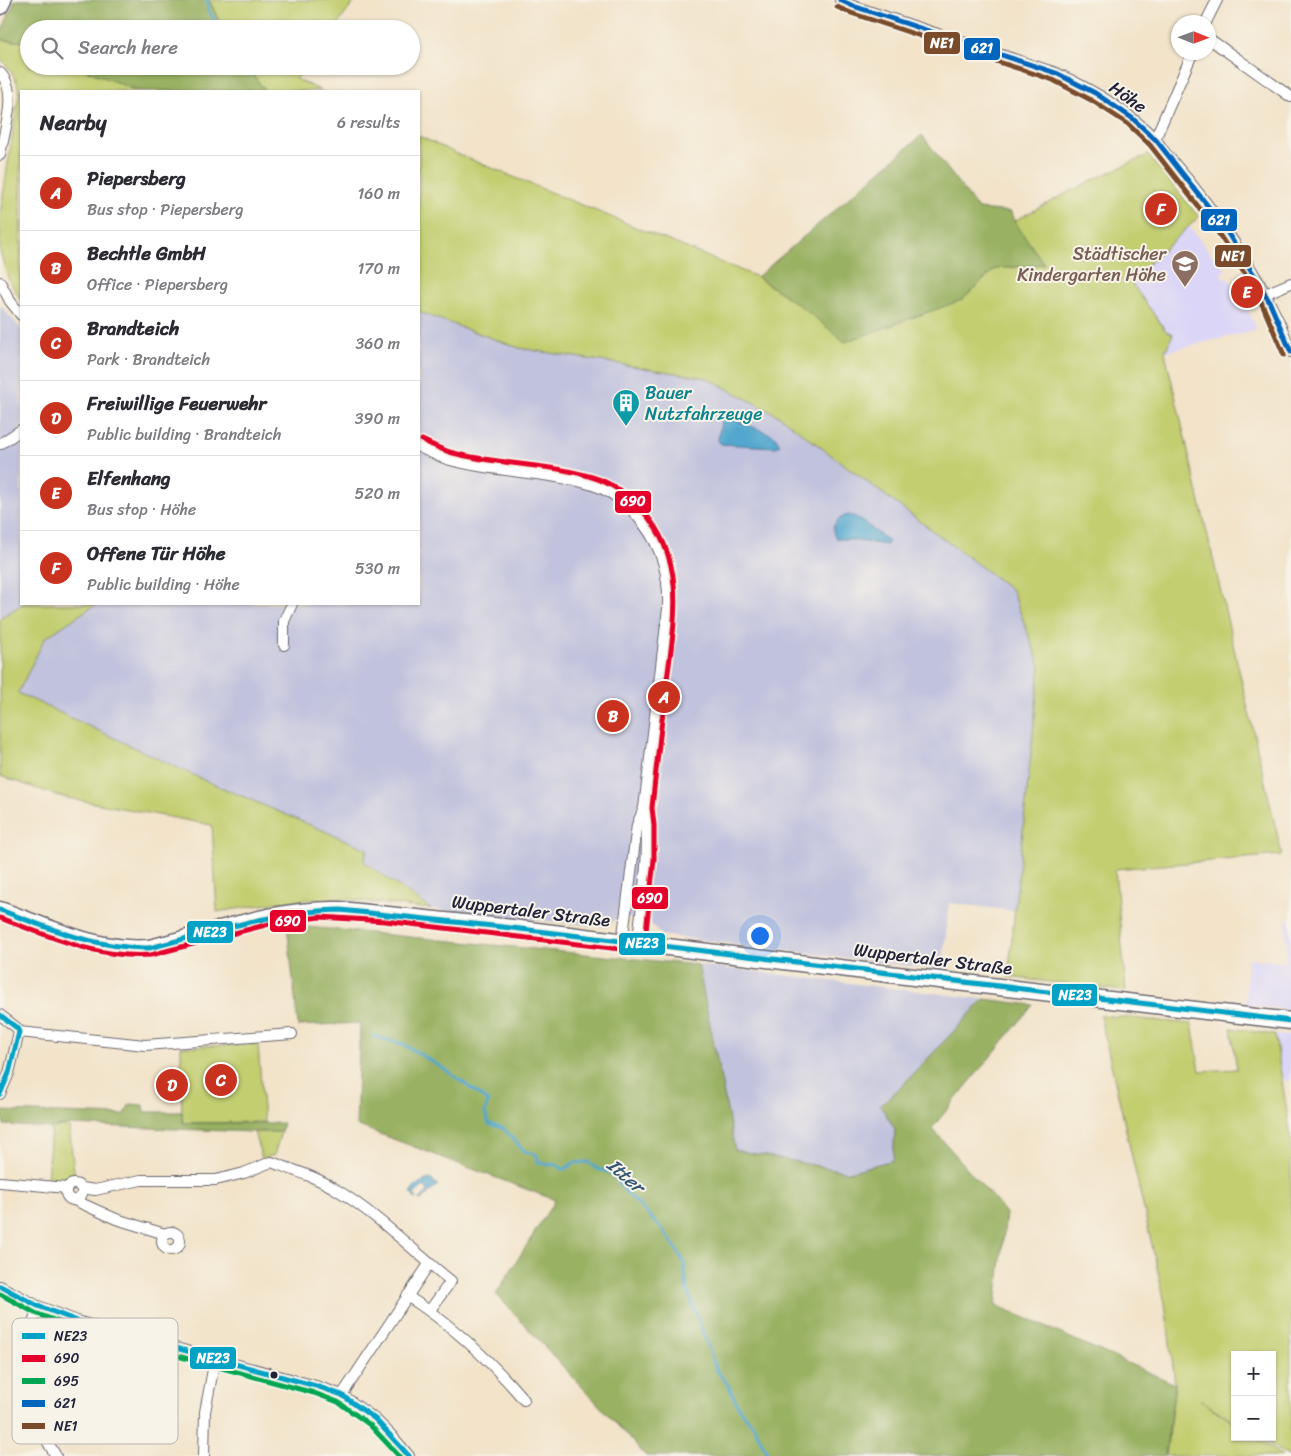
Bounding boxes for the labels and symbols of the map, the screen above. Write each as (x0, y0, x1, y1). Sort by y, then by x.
north arrow (1171, 15, 1216, 60)
line badge: NE1 (923, 31, 961, 55)
text: NE1 (929, 31, 954, 56)
text: 621 (970, 36, 993, 61)
line badge: 621 (963, 37, 1001, 61)
street label: Höhe (1102, 72, 1154, 122)
pin: F (1145, 190, 1177, 228)
line badge: 621 (1200, 208, 1238, 232)
text: 621 (1207, 208, 1230, 233)
place label: Städtischer Kindergarten Höhe (1017, 238, 1168, 291)
line badge: NE1 (1214, 244, 1252, 268)
text: NE1 (1220, 244, 1245, 269)
school or university icon: Städtischer Kindergarten Höhe (1170, 249, 1200, 288)
pin: E (1231, 273, 1263, 311)
place label: Bauer Nutzfahrzeuge (645, 377, 762, 430)
building icon: Bauer Nutzfahrzeuge (611, 388, 641, 427)
text: 690 (619, 489, 646, 514)
line badge: 690 (614, 490, 652, 514)
pin: A (648, 678, 680, 716)
pin: B (597, 697, 629, 735)
street label: Wuppertaler Straße (450, 885, 612, 937)
line badge: 690 (631, 886, 669, 910)
text: 690 (636, 886, 663, 911)
line badge: 690 (269, 909, 307, 933)
text: 690 (274, 909, 301, 934)
line badge: NE23 (186, 920, 234, 944)
text: NE23 (192, 920, 227, 945)
your location (747, 923, 773, 949)
text: NE23 (624, 931, 659, 956)
line badge: NE23 (618, 932, 666, 956)
street label: Wuppertaler Straße (852, 933, 1014, 985)
line badge: NE23 (1051, 983, 1098, 1007)
text: NE23 (1057, 983, 1092, 1008)
pin: C (205, 1061, 237, 1099)
pin: D (156, 1066, 188, 1104)
water label: Itter (599, 1149, 654, 1203)
legend (12, 1318, 178, 1444)
text: NE23 (54, 1324, 88, 1349)
text: 690 (54, 1346, 80, 1371)
line badge: NE23 (189, 1346, 237, 1370)
text: NE23 (195, 1346, 230, 1371)
text: 695 (54, 1369, 80, 1394)
unlabelled marker (269, 1370, 279, 1380)
text: 621 (54, 1391, 76, 1416)
text: NE1 (54, 1414, 77, 1439)

